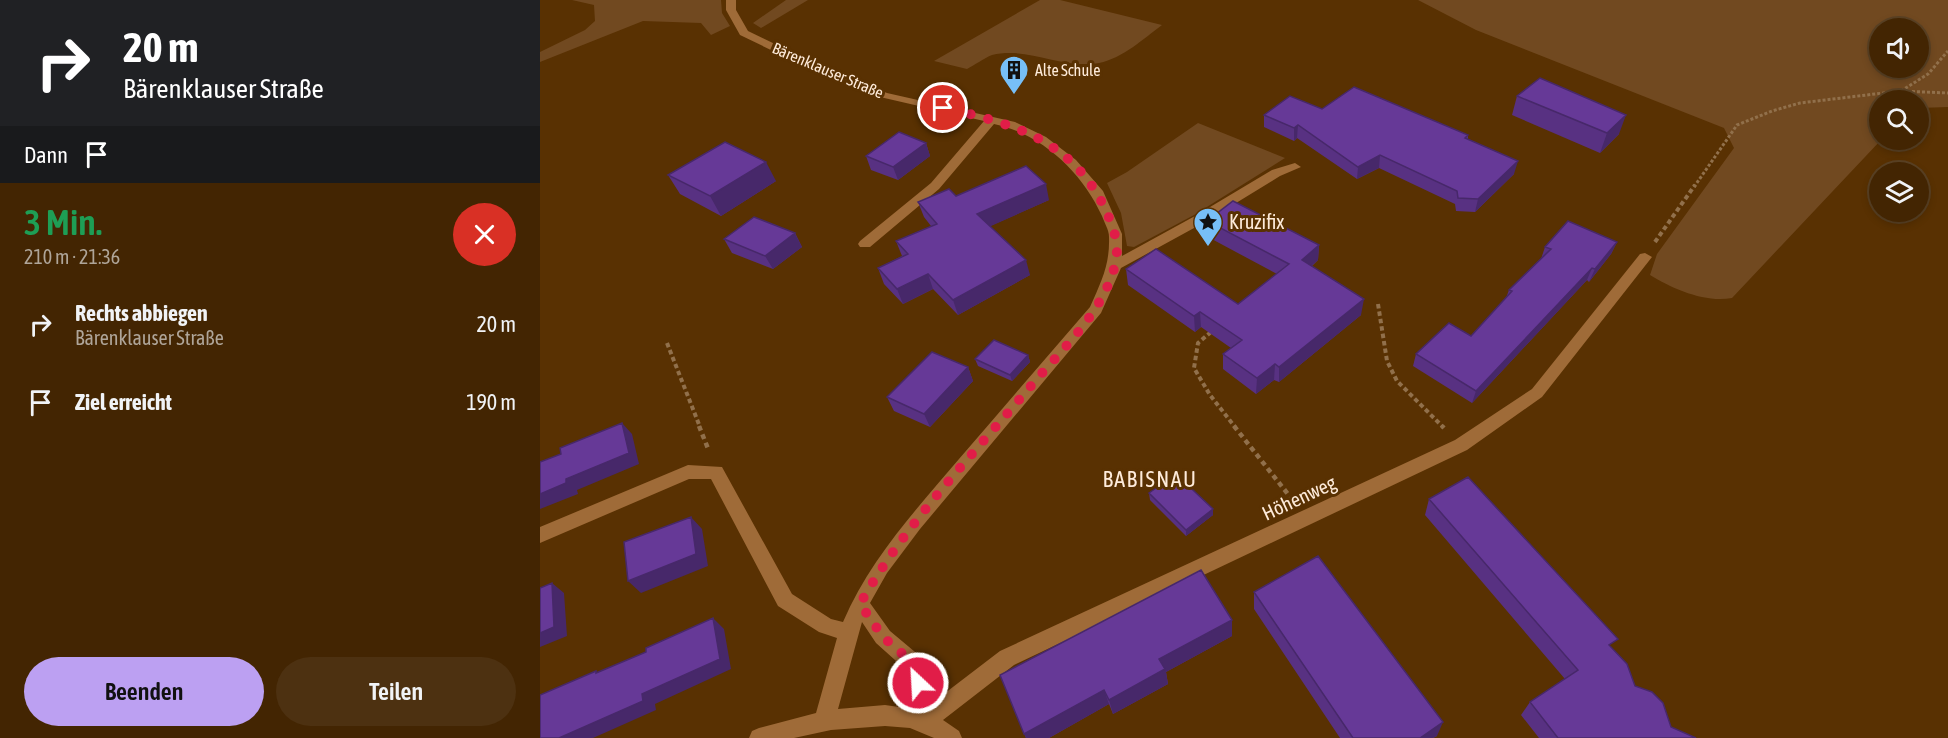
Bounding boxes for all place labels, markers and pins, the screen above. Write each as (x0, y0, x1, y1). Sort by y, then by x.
building icon: Alte Schule (998, 54, 1030, 96)
place label: Alte Schule (1035, 61, 1100, 79)
pin (917, 82, 968, 133)
place icon: Kruzifix (1192, 206, 1224, 248)
place label: Kruzifix (1229, 210, 1284, 233)

